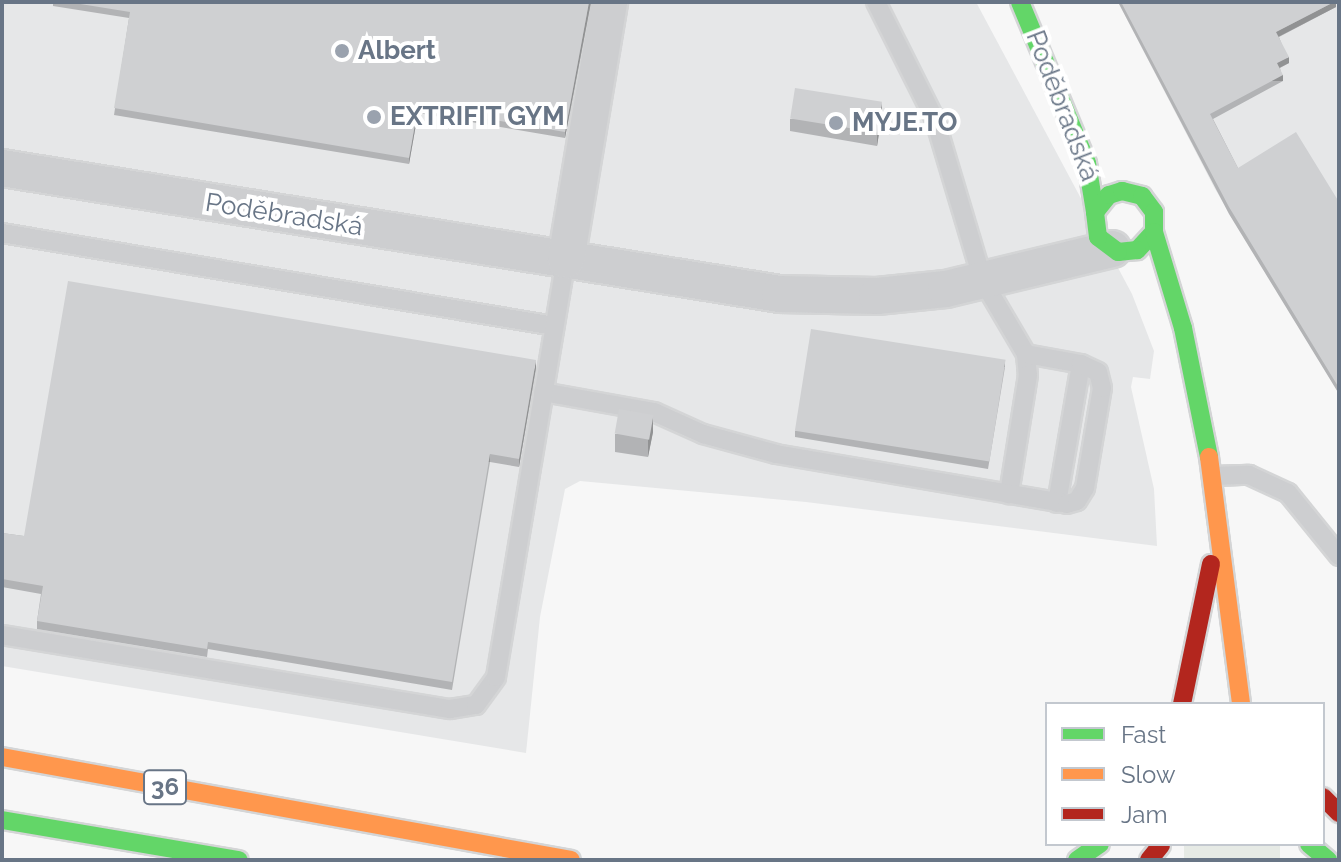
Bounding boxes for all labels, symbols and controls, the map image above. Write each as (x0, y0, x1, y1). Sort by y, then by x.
street label: Poděbradská (1019, 26, 1105, 186)
place label: Albert (358, 35, 436, 67)
marker: Albert (333, 42, 351, 60)
place label: EXTRIFIT GYM (390, 101, 565, 133)
place label: MYJE.TO (852, 107, 957, 139)
marker: EXTRIFIT GYM (365, 108, 383, 126)
marker: MYJE.TO (827, 114, 845, 132)
street label: Poděbradská (203, 187, 365, 243)
legend (1045, 702, 1325, 846)
text: Fast (1121, 720, 1166, 749)
text: Slow (1121, 760, 1175, 789)
road number: 36 (143, 767, 187, 807)
text: Jam (1121, 800, 1167, 829)

